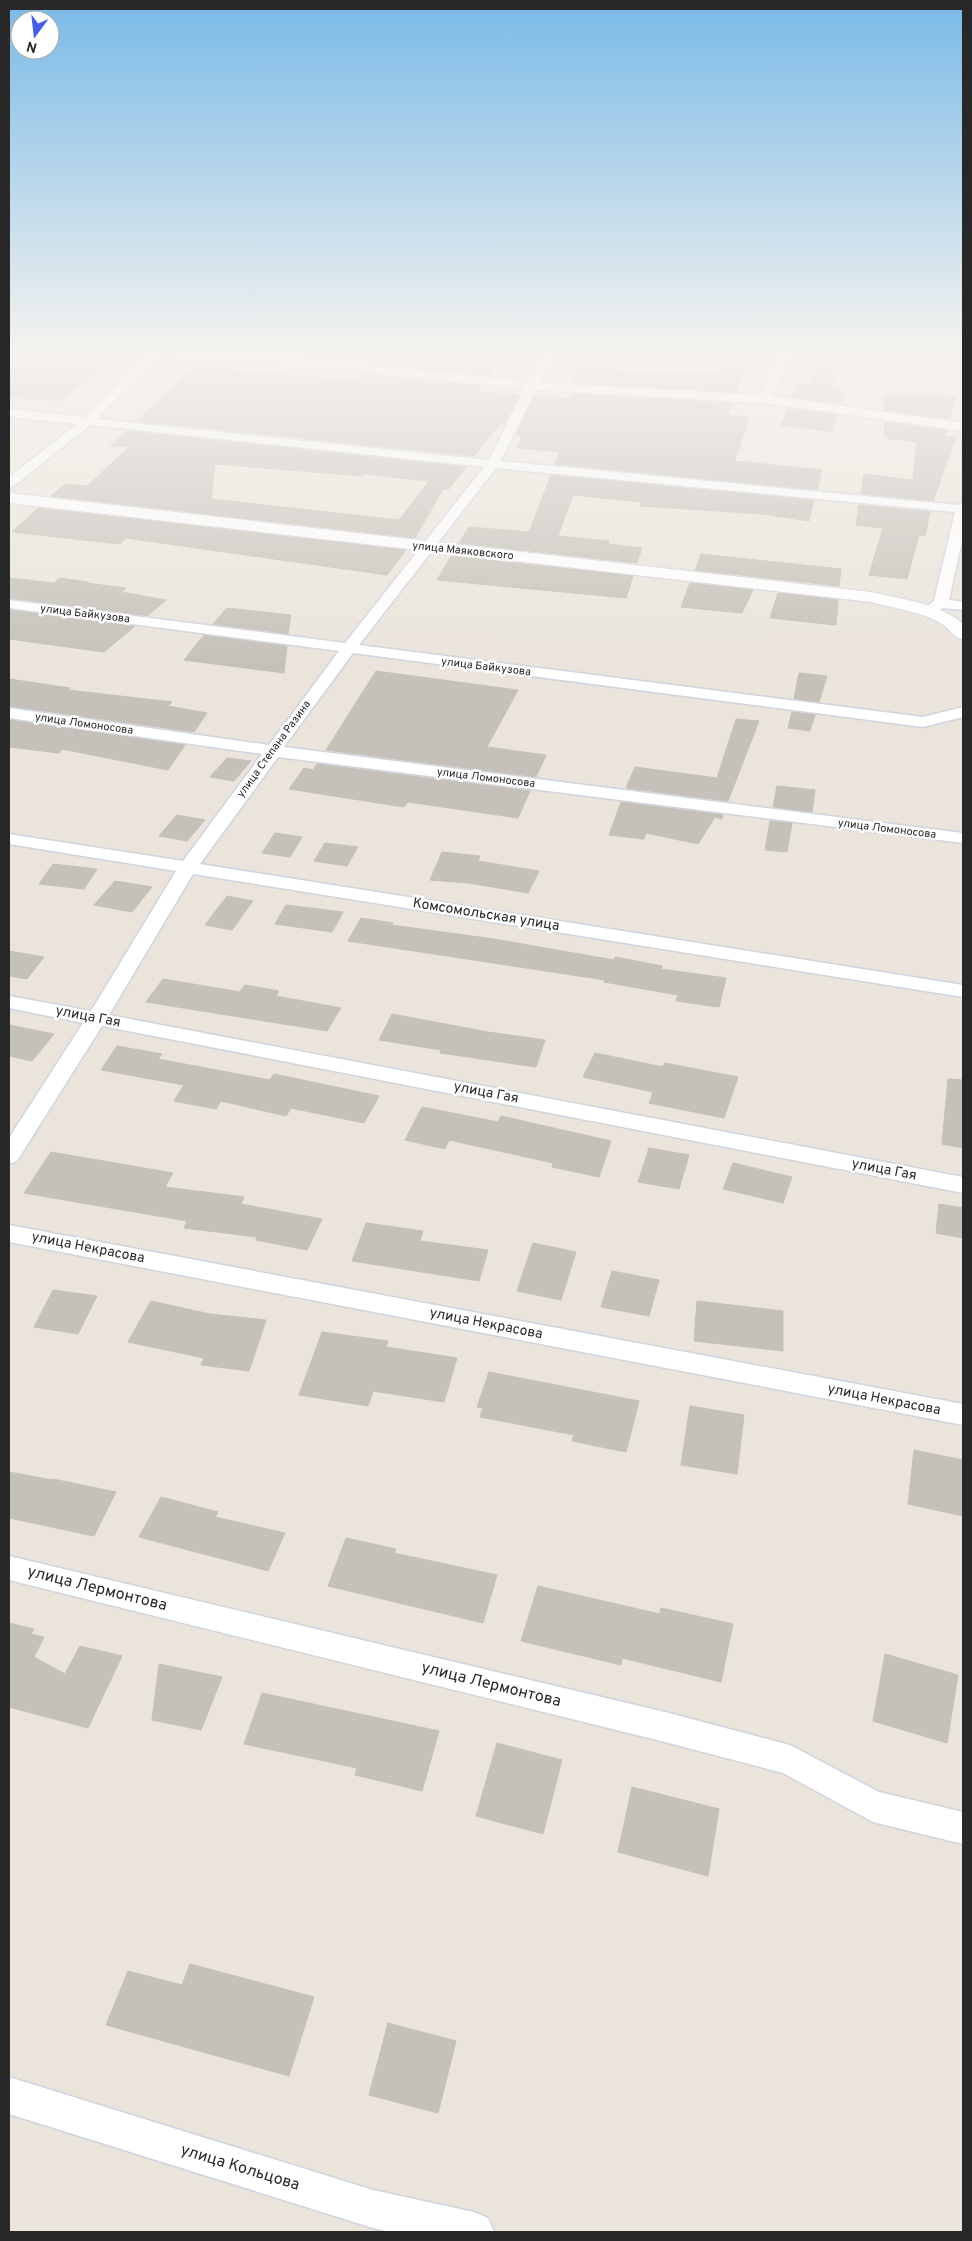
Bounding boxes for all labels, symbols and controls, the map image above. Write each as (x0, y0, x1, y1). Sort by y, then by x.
north arrow (10, 10, 60, 60)
text: N (25, 37, 39, 56)
street label: улица Маяковского (411, 539, 515, 563)
street label: улица Байкузова (39, 602, 131, 626)
street label: улица Байкузова (440, 655, 532, 679)
street label: улица Степана Разина (234, 697, 314, 800)
street label: улица Ломоносова (34, 710, 134, 738)
street label: улица Ломоносова (436, 765, 536, 791)
street label: улица Ломоносова (837, 816, 937, 842)
street label: Комсомольская улица (411, 895, 561, 935)
street label: улица Гая (54, 1002, 122, 1032)
street label: улица Гая (452, 1078, 520, 1108)
street label: улица Гая (850, 1155, 918, 1185)
street label: улица Некрасова (30, 1229, 146, 1267)
street label: улица Некрасова (428, 1305, 544, 1343)
street label: улица Некрасова (826, 1381, 942, 1419)
street label: улица Лермонтова (25, 1562, 169, 1616)
street label: улица Лермонтова (419, 1658, 563, 1712)
street label: улица Кольцова (178, 2140, 302, 2196)

